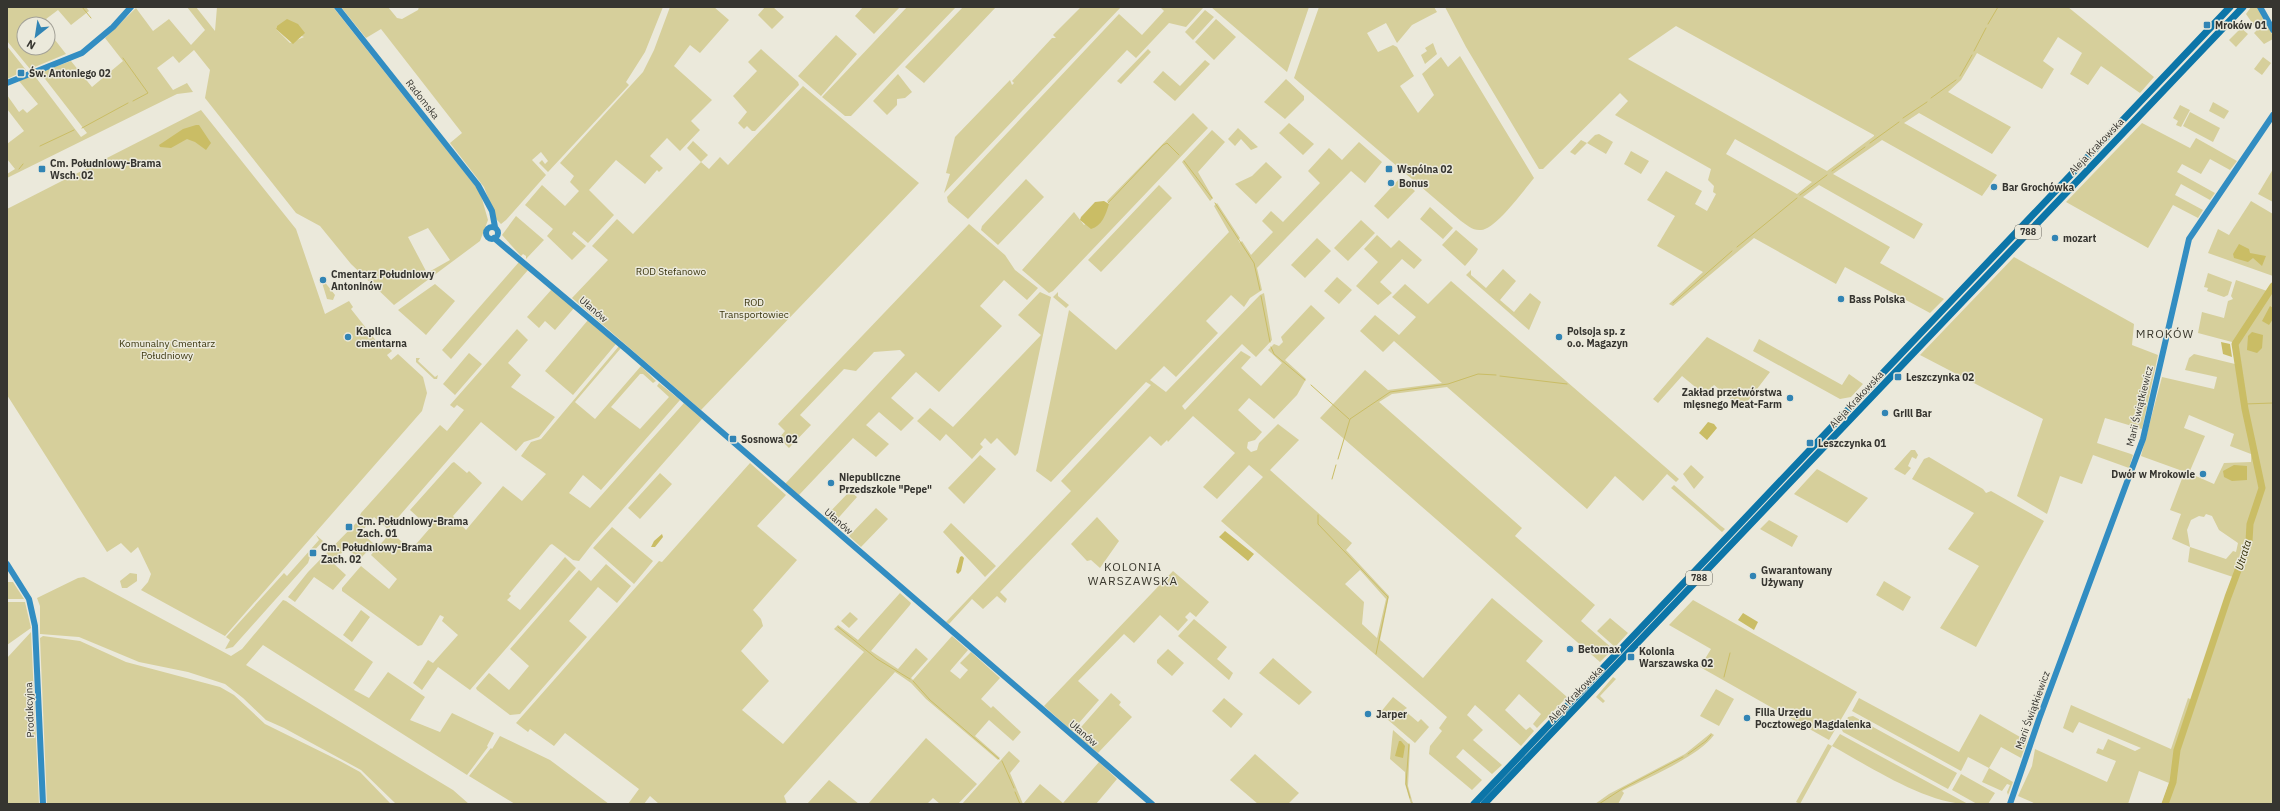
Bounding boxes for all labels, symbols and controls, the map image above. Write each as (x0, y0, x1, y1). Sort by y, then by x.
north arrow (16, 16, 56, 56)
place label: Mroków 01 (2215, 19, 2267, 32)
marker: Mroków 01 (2202, 20, 2212, 30)
text: N (24, 37, 38, 53)
place label: Św. Antoniego 02 (29, 66, 111, 80)
marker: Św. Antoniego 02 (16, 68, 26, 78)
street label: Radomska (403, 77, 443, 122)
street label: Aleja Krakowska (2066, 115, 2127, 177)
place label: Cm. Południowy-Brama Wsch. 02 (50, 157, 161, 182)
place label: Wspólna 02 (1397, 163, 1452, 176)
marker: Cm. Południowy-Brama Wsch. 02 (37, 164, 47, 174)
marker: Wspólna 02 (1384, 164, 1394, 174)
place label: Bonus (1399, 177, 1428, 190)
marker: Bonus (1386, 178, 1396, 188)
place label: Bar Grochówka (2002, 181, 2074, 194)
marker: Bar Grochówka (1989, 182, 1999, 192)
road number: 788 (2015, 225, 2041, 239)
place label: mozart (2063, 232, 2096, 245)
marker: mozart (2050, 233, 2060, 243)
park label: ROD Stefanowo (636, 265, 707, 278)
place label: Cmentarz Południowy Antoninów (331, 268, 435, 293)
marker: Cmentarz Południowy Antoninów (318, 275, 328, 285)
street label: Ułanów (577, 293, 611, 326)
place label: Bass Polska (1849, 293, 1906, 306)
marker: Bass Polska (1836, 294, 1846, 304)
park label: ROD Transportowiec (719, 296, 789, 321)
place label: Kaplica cmentarna (356, 325, 407, 350)
place label: Polsoja sp. z o.o. Magazyn (1567, 325, 1628, 350)
district label: MROKÓW (2136, 326, 2194, 341)
marker: Kaplica cmentarna (343, 332, 353, 342)
marker: Polsoja sp. z o.o. Magazyn (1554, 332, 1564, 342)
park label: Komunalny Cmentarz Południowy (119, 337, 215, 362)
street label: Marii Świątkiewicz (2123, 364, 2156, 448)
street label: Aleja Krakowska (1826, 367, 1887, 431)
place label: Leszczynka 02 (1906, 371, 1974, 384)
marker: Leszczynka 02 (1893, 372, 1903, 382)
place label: Zakład przetwórstwa mięsnego Meat-Farm (1682, 386, 1782, 411)
marker: Zakład przetwórstwa mięsnego Meat-Farm (1785, 393, 1795, 403)
place label: Grill Bar (1893, 407, 1932, 420)
marker: Grill Bar (1880, 408, 1890, 418)
place label: Sosnowa 02 (741, 433, 798, 446)
marker: Sosnowa 02 (728, 434, 738, 444)
place label: Leszczynka 01 (1818, 437, 1886, 450)
marker: Leszczynka 01 (1805, 438, 1815, 448)
place label: Dwór w Mrokowie (2111, 468, 2195, 481)
marker: Dwór w Mrokowie (2198, 469, 2208, 479)
place label: Niepubliczne Przedszkole "Pepe" (839, 471, 932, 496)
marker: Niepubliczne Przedszkole "Pepe" (826, 478, 836, 488)
street label: Ułanów (822, 505, 856, 538)
place label: Cm. Południowy-Brama Zach. 01 (357, 515, 468, 540)
marker: Cm. Południowy-Brama Zach. 01 (344, 522, 354, 532)
water label: Utrata (2232, 538, 2254, 572)
place label: Cm. Południowy-Brama Zach. 02 (321, 541, 432, 566)
marker: Cm. Południowy-Brama Zach. 02 (308, 548, 318, 558)
district label: KOLONIA WARSZAWSKA (1088, 559, 1178, 588)
place label: Gwarantowany Używany (1761, 564, 1833, 589)
road number: 788 (1686, 571, 1712, 585)
marker: Gwarantowany Używany (1748, 571, 1758, 581)
place label: Betomax (1578, 643, 1620, 656)
marker: Betomax (1565, 644, 1575, 654)
place label: Kolonia Warszawska 02 (1639, 645, 1713, 670)
marker: Kolonia Warszawska 02 (1626, 652, 1636, 662)
street label: Aleja Krakowska (1545, 663, 1606, 725)
street label: Marii Świątkiewicz (2012, 669, 2053, 751)
street label: Produkcyjna (22, 681, 37, 738)
place label: Filia Urzędu Pocztowego Magdalenka (1755, 706, 1872, 731)
place label: Jarper (1376, 708, 1407, 721)
marker: Jarper (1363, 709, 1373, 719)
marker: Filia Urzędu Pocztowego Magdalenka (1742, 713, 1752, 723)
street label: Ułanów (1067, 717, 1101, 750)

